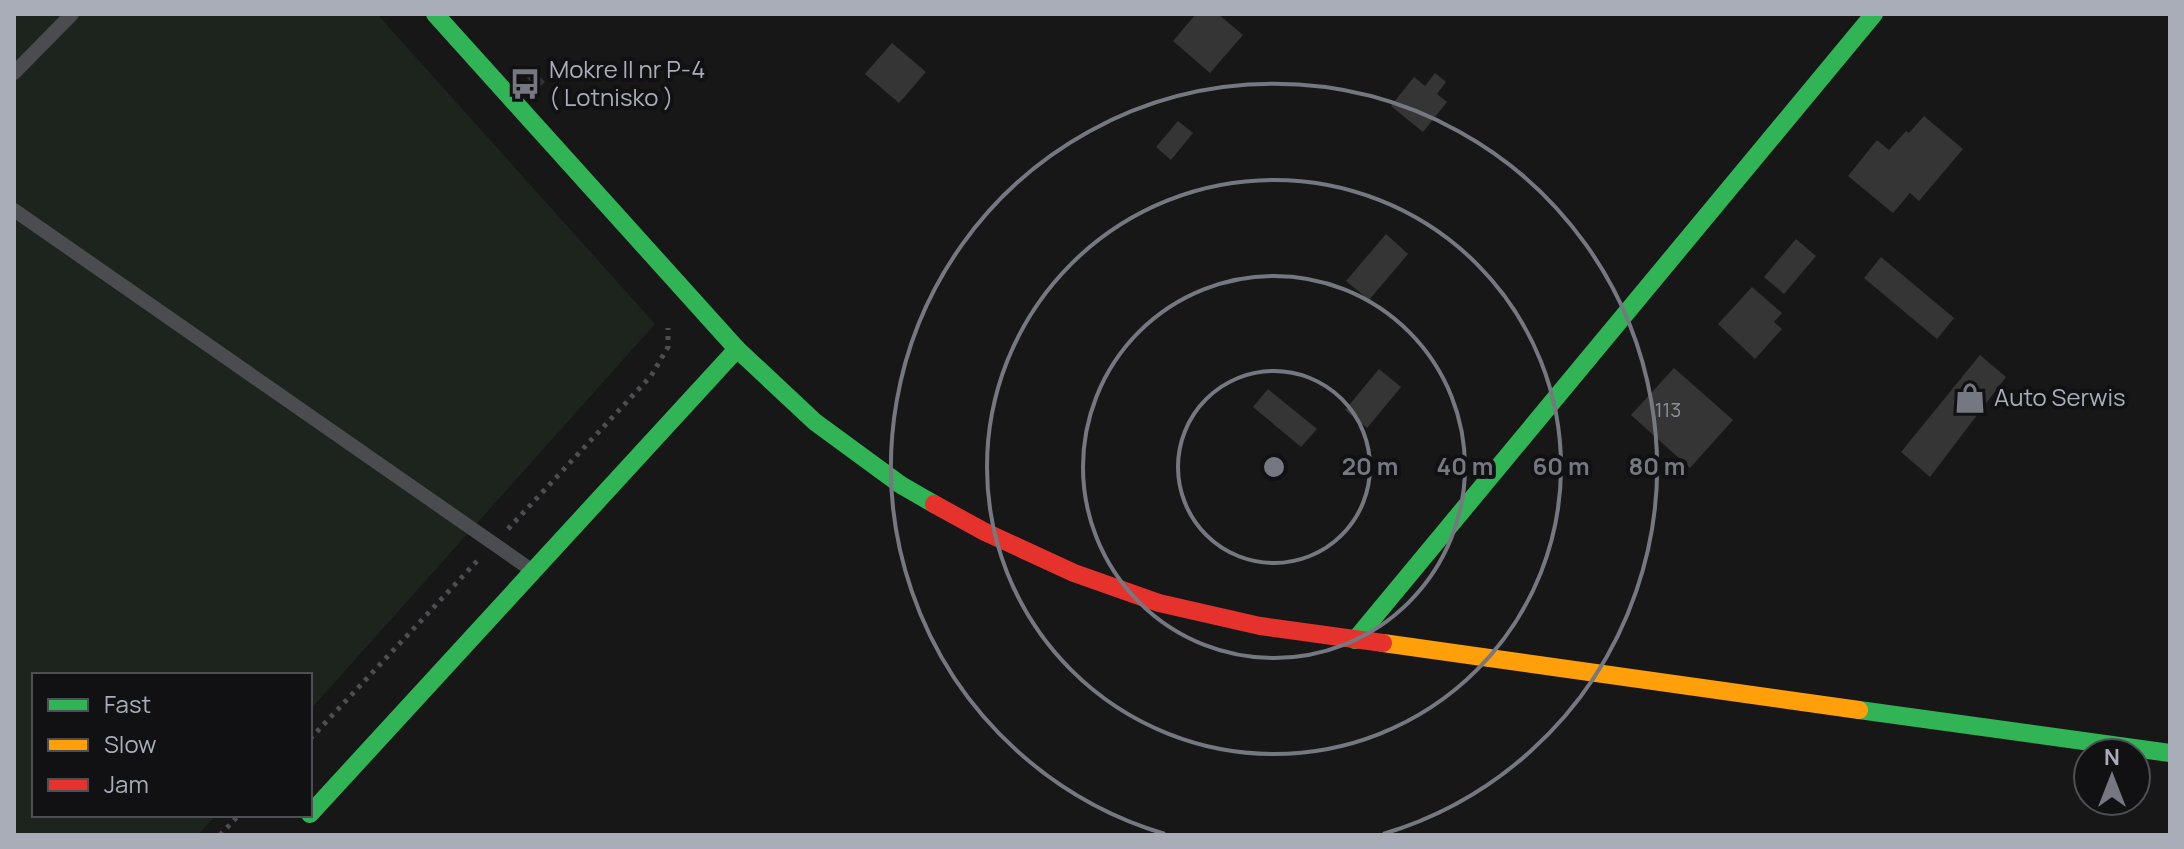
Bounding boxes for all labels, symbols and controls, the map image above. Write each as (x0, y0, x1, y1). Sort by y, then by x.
place label: Mokre II nr P-4 ( Lotnisko ) (549, 52, 705, 113)
bus stop icon: Mokre II nr P-4 ( Lotnisko ) (508, 67, 542, 101)
place label: Auto Serwis (1994, 380, 2126, 413)
shop icon: Auto Serwis (1953, 381, 1987, 415)
house number: 113 (1655, 396, 1681, 423)
text: 20 m (1342, 449, 1398, 482)
text: 40 m (1437, 449, 1493, 482)
text: 60 m (1532, 449, 1590, 482)
text: 80 m (1629, 449, 1685, 482)
centre of rings (1260, 453, 1288, 481)
legend (32, 673, 312, 817)
text: Fast (104, 687, 151, 720)
text: Slow (104, 727, 157, 760)
north arrow (2072, 737, 2152, 817)
text: N (2104, 742, 2120, 772)
text: Jam (104, 767, 149, 800)

